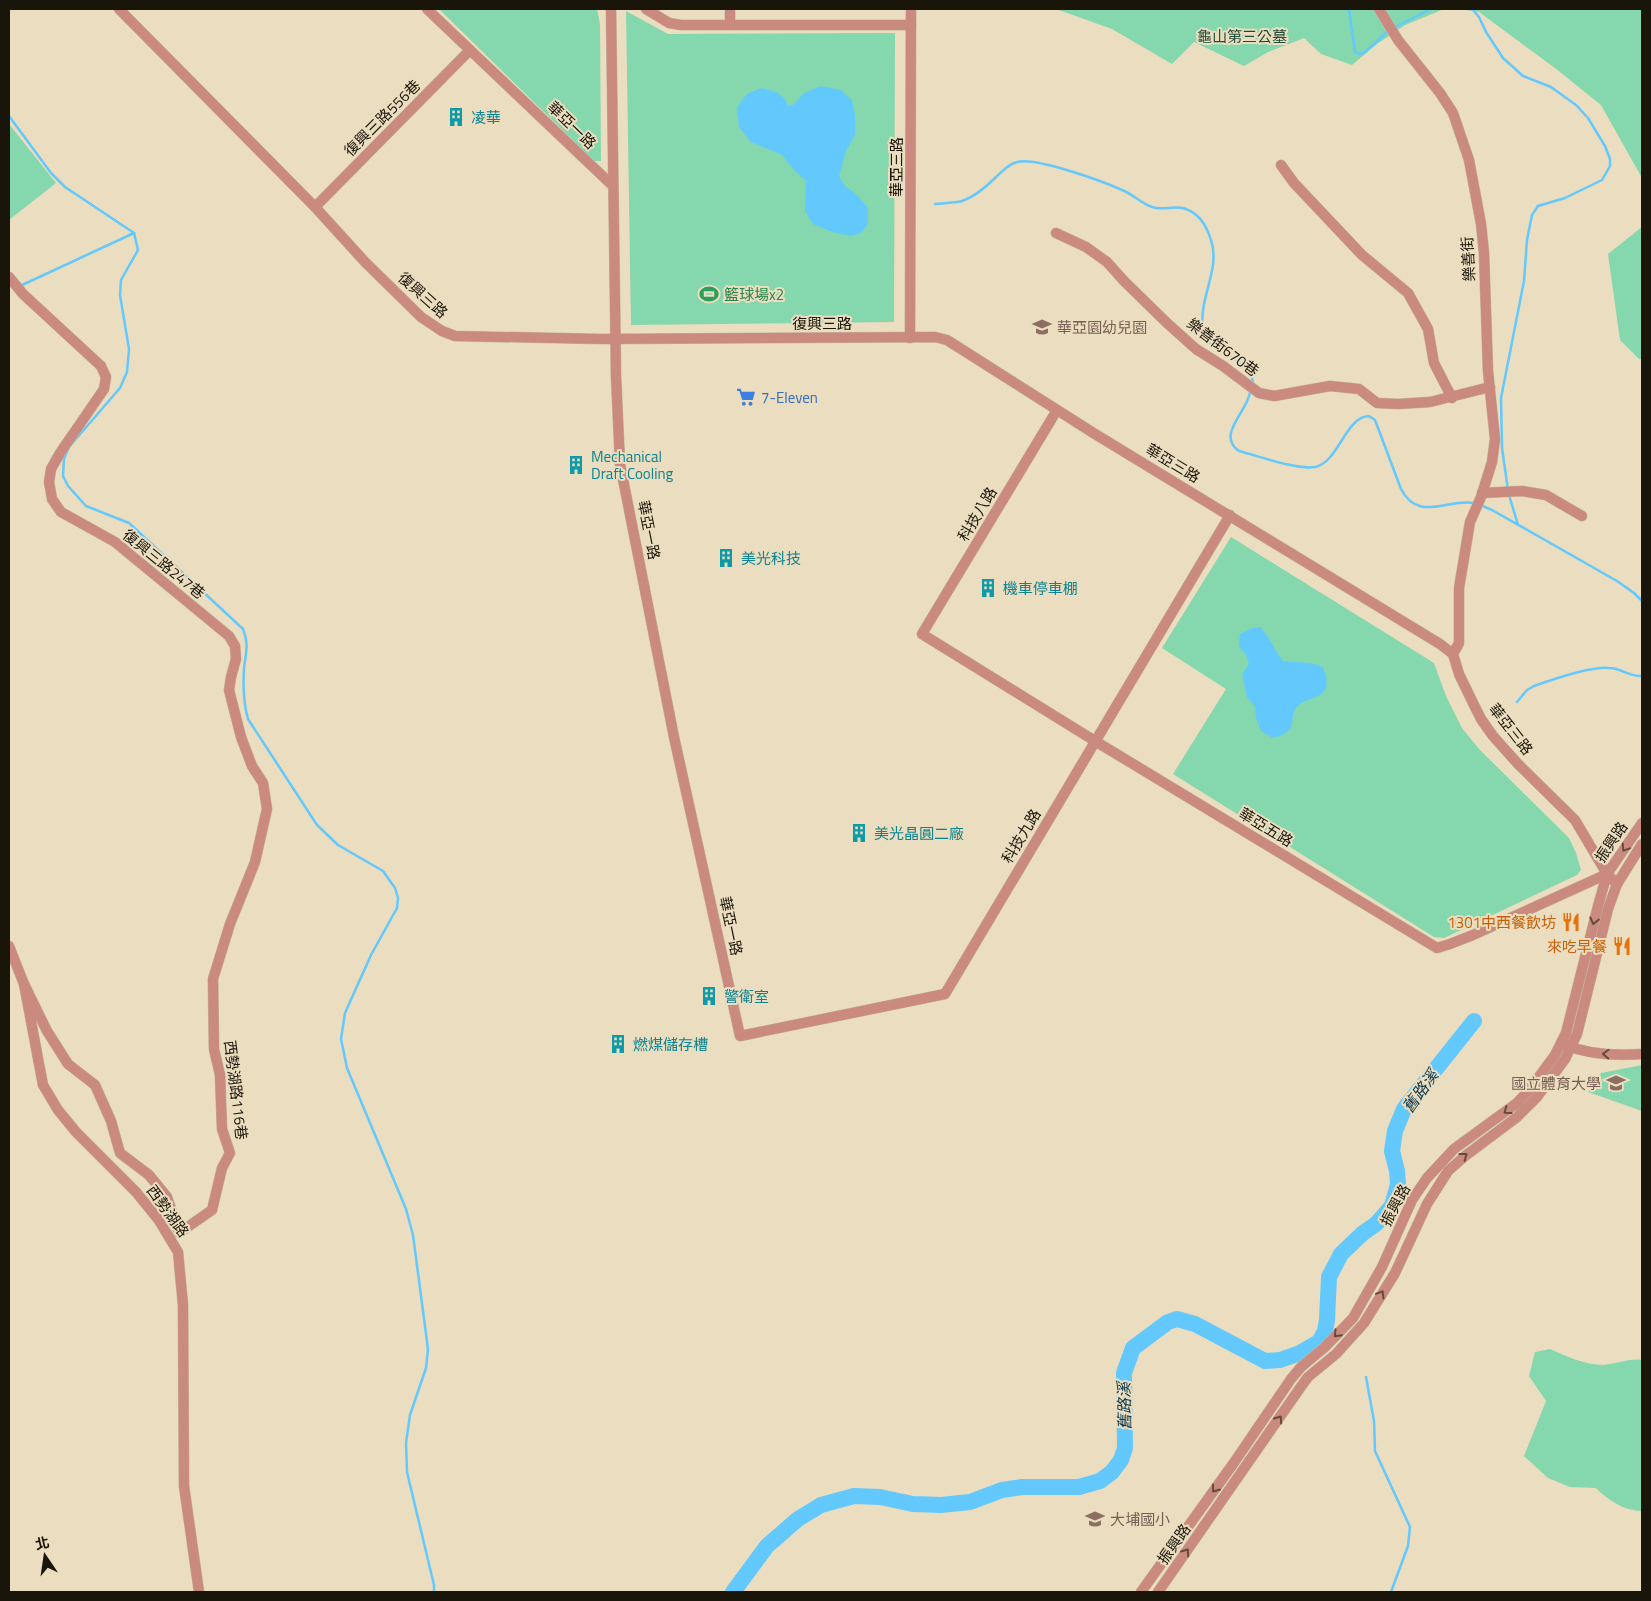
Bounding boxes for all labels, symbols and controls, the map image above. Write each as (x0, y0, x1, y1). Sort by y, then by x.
park label: 龜山第三公墓 (1197, 25, 1287, 48)
street label: 復興三路556巷 (338, 74, 426, 162)
street label: 華亞一路 (542, 96, 602, 154)
building icon: 凌華 (445, 106, 467, 128)
place label: 凌華 (471, 106, 501, 129)
street label: 華亞三路 (885, 137, 908, 197)
street label: 樂善街 (1455, 236, 1481, 282)
street label: 復興三路 (393, 266, 453, 324)
sports icon: 籃球場x2 (698, 283, 720, 305)
place label: 籃球場x2 (724, 283, 784, 306)
street label: 復興三路 (792, 312, 852, 335)
street label: 樂善街670巷 (1182, 312, 1264, 382)
school or university icon: 華亞園幼兒園 (1031, 316, 1053, 338)
place label: 華亞園幼兒園 (1057, 316, 1147, 339)
supermarket icon: 7-Eleven (735, 386, 757, 408)
place label: 7-Eleven (761, 386, 818, 409)
street label: 華亞三路 (1141, 438, 1205, 488)
place label: Mechanical Draft Cooling (591, 445, 674, 485)
building icon: Mechanical Draft Cooling (565, 454, 587, 476)
street label: 科技八路 (952, 482, 1002, 546)
street label: 華亞一路 (632, 498, 666, 562)
street label: 復興三路247巷 (118, 524, 210, 604)
building icon: 美光科技 (715, 547, 737, 569)
place label: 美光科技 (741, 547, 801, 570)
building icon: 機車停車棚 (977, 577, 999, 599)
place label: 機車停車棚 (1003, 577, 1078, 600)
street label: 華亞三路 (1483, 698, 1539, 760)
street label: 華亞五路 (1234, 802, 1298, 852)
street label: 科技九路 (996, 804, 1046, 868)
street label: 振興路 (1589, 817, 1633, 867)
building icon: 美光晶圓二廠 (848, 822, 870, 844)
place label: 美光晶圓二廠 (874, 822, 964, 845)
one-way arrow (1622, 842, 1631, 852)
street label: 華亞一路 (714, 894, 748, 958)
place label: 1301中西餐飲坊 (1447, 911, 1556, 934)
restaurant icon: 1301中西餐飲坊 (1560, 911, 1582, 933)
one-way arrow (1589, 916, 1600, 925)
place label: 來吃早餐 (1547, 935, 1607, 958)
restaurant icon: 來吃早餐 (1611, 935, 1633, 957)
building icon: 警衛室 (698, 985, 720, 1007)
place label: 警衛室 (724, 985, 769, 1008)
building icon: 燃煤儲存槽 (607, 1033, 629, 1055)
place label: 燃煤儲存槽 (633, 1033, 708, 1056)
street label: 西勢湖路116巷 (218, 1039, 254, 1141)
one-way arrow (1602, 1049, 1610, 1060)
water label: 舊路溪 (1396, 1063, 1445, 1117)
place label: 國立體育大學 (1511, 1072, 1601, 1095)
school or university icon: 國立體育大學 (1605, 1072, 1627, 1094)
one-way arrow (1503, 1105, 1512, 1114)
one-way arrow (1459, 1153, 1468, 1162)
street label: 西勢湖路 (141, 1180, 195, 1242)
street label: 振興路 (1374, 1180, 1416, 1230)
one-way arrow (1375, 1291, 1385, 1300)
one-way arrow (1334, 1328, 1343, 1337)
water label: 舊路溪 (1112, 1380, 1136, 1430)
one-way arrow (1273, 1415, 1282, 1425)
one-way arrow (1212, 1483, 1221, 1492)
school or university icon: 大埔國小 (1084, 1508, 1106, 1530)
place label: 大埔國小 (1110, 1508, 1170, 1531)
street label: 振興路 (1152, 1519, 1196, 1569)
north arrow (20, 1531, 70, 1581)
text: 北 (33, 1531, 51, 1555)
one-way arrow (1180, 1548, 1189, 1558)

